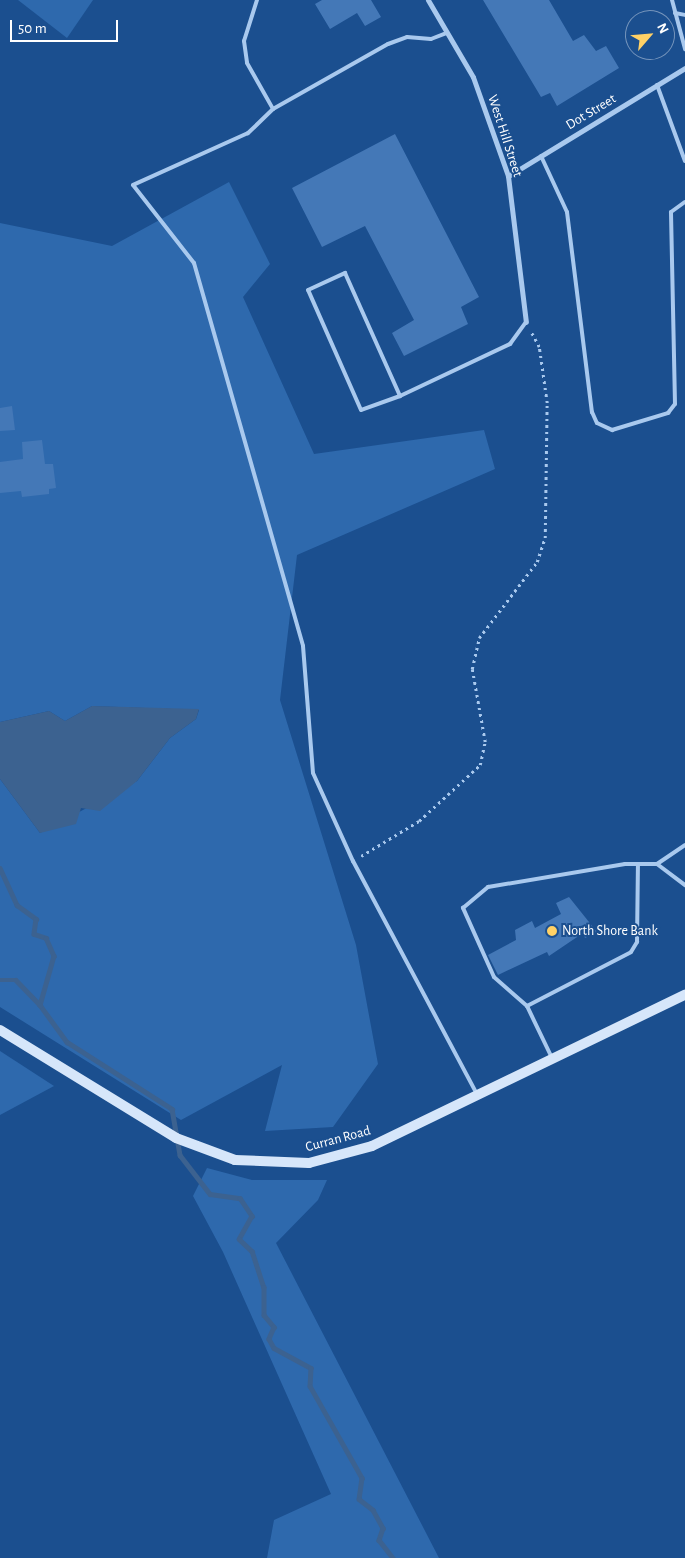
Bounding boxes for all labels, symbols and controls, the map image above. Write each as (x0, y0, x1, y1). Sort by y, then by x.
scale bar (12, 10, 120, 42)
north arrow (625, 10, 675, 60)
text: 50 m (18, 21, 47, 36)
text: N (654, 21, 671, 36)
street label: Dot Street (563, 90, 619, 134)
street label: West Hill Street (484, 93, 526, 179)
place label: North Shore Bank (562, 923, 658, 939)
marker: North Shore Bank (546, 925, 558, 937)
street label: Curran Road (304, 1122, 372, 1156)

